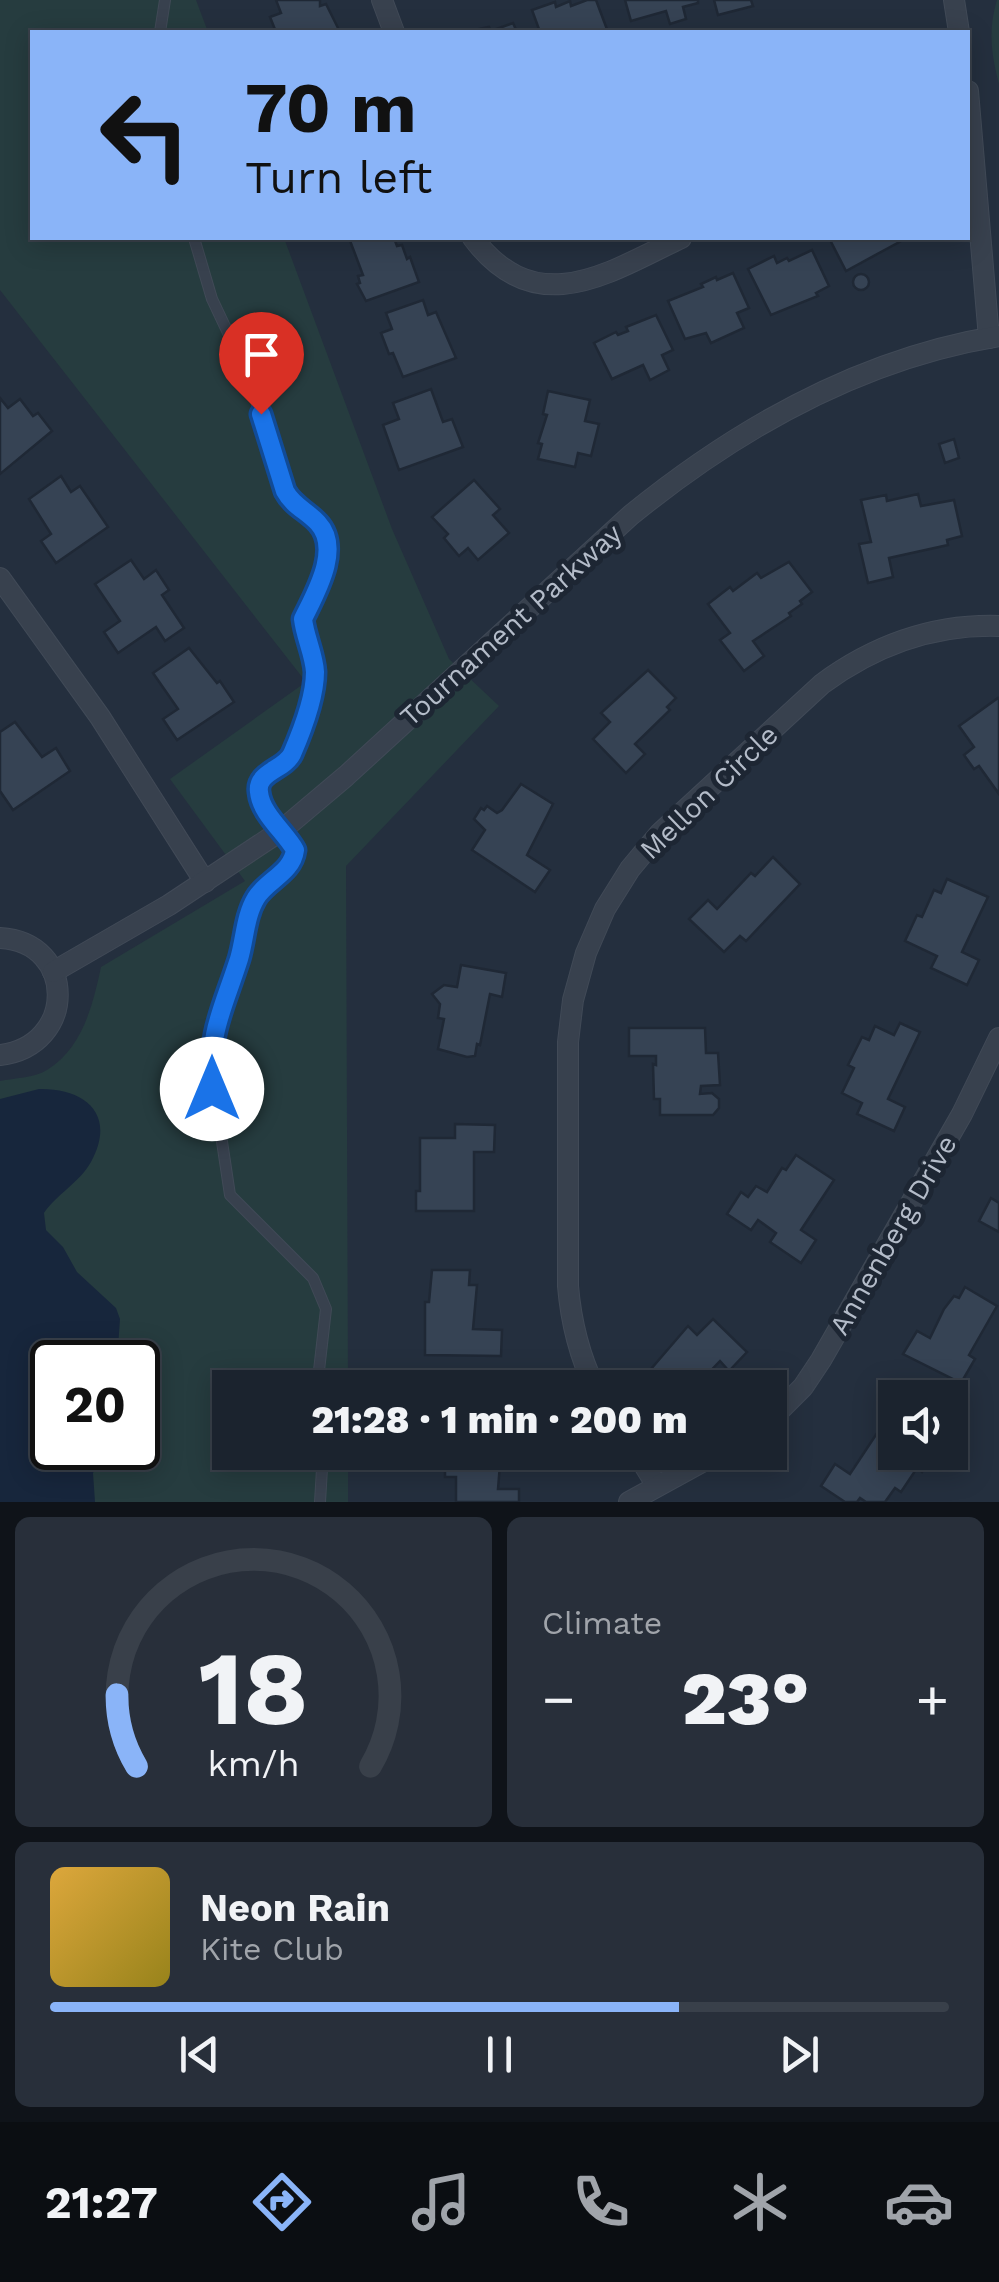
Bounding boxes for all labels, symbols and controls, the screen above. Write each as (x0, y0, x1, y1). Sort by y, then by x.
text: 70 m (245, 67, 417, 149)
icon: left (80, 70, 210, 200)
text: Turn left (245, 151, 432, 204)
pin (219, 312, 304, 415)
icon: arrive (234, 327, 289, 382)
street label: Tournament Parkway (393, 516, 629, 733)
street label: Mellon Circle (633, 718, 785, 866)
position arrow (160, 1037, 264, 1141)
street label: Annenberg Drive (822, 1129, 964, 1341)
speed limit sign: 20 (30, 1340, 160, 1470)
map controls (878, 1380, 968, 1470)
button: sound (878, 1380, 968, 1470)
text: 21:28 · 1 min · 200 m (311, 1398, 688, 1442)
text: Climate (542, 1604, 662, 1642)
text: 18 (198, 1627, 309, 1749)
text: 23° (682, 1654, 809, 1742)
text: − (542, 1667, 575, 1731)
text: + (916, 1667, 949, 1731)
text: km/h (207, 1743, 300, 1785)
text: Neon Rain (200, 1886, 390, 1930)
text: Kite Club (200, 1930, 344, 1968)
icon: previous (172, 2027, 227, 2082)
icon: pause (472, 2027, 527, 2082)
icon: next (772, 2027, 827, 2082)
icon: directions (247, 2167, 317, 2237)
icon: music (406, 2167, 476, 2237)
icon: phone (566, 2167, 636, 2237)
icon: climate (725, 2167, 795, 2237)
icon: car (884, 2167, 954, 2237)
text: 21:27 (45, 2176, 158, 2229)

